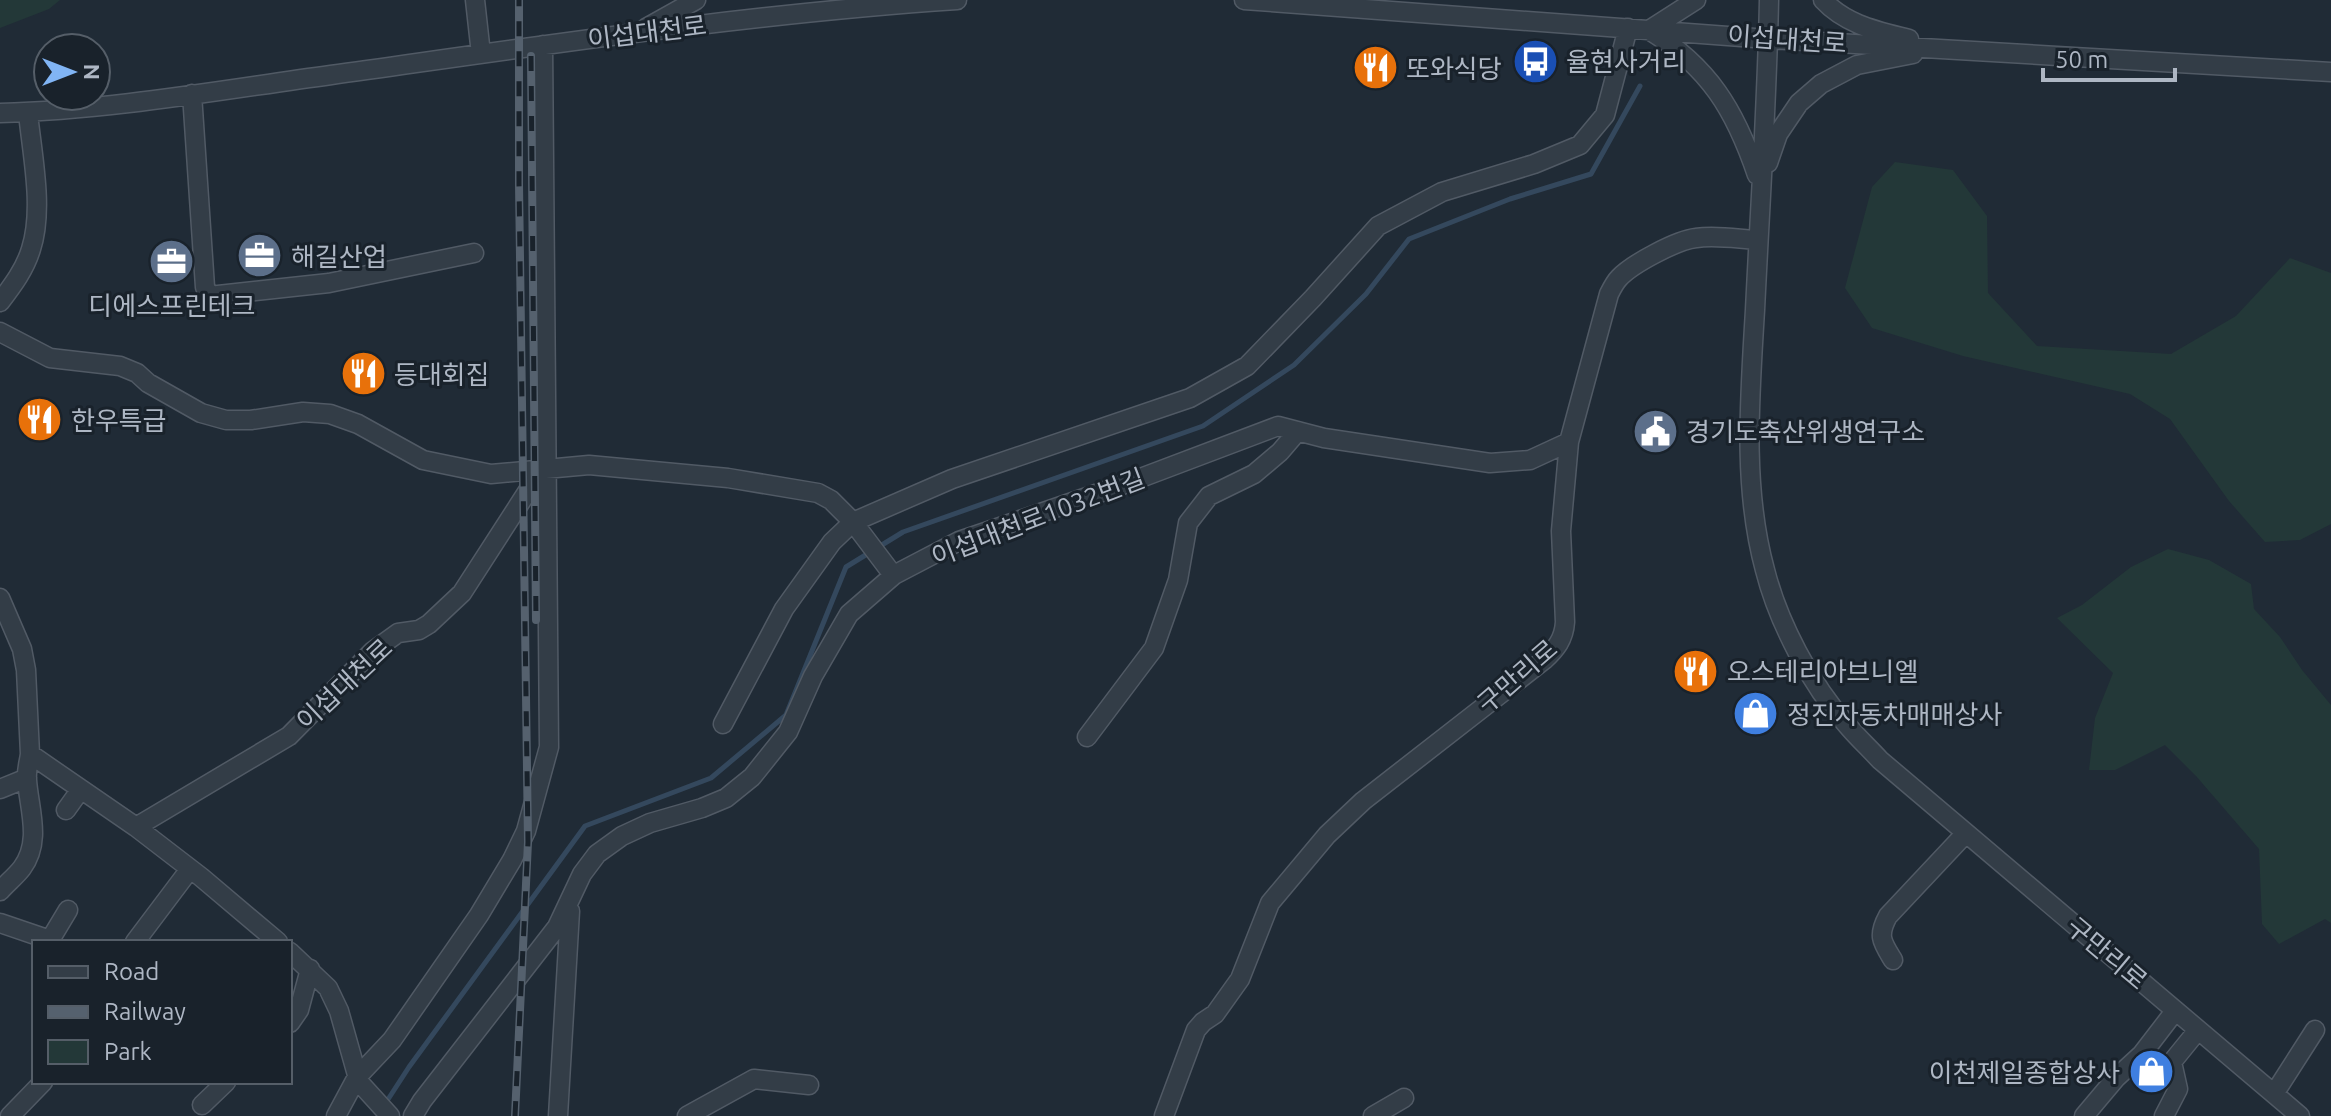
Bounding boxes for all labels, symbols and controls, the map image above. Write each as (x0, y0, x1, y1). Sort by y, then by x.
street label: 이섭대천로 (586, 10, 708, 54)
street label: 이섭대천로 (1726, 20, 1848, 58)
north arrow (32, 32, 112, 112)
scale bar (2043, 32, 2175, 82)
bus stop icon: 율현사거리 (1511, 37, 1559, 85)
restaurant icon: 또와식당 (1351, 44, 1399, 92)
text: 50 m (2055, 46, 2108, 73)
place label: 율현사거리 (1566, 47, 1686, 76)
place label: 또와식당 (1406, 54, 1502, 83)
text: N (80, 64, 105, 80)
office icon: 해길산업 (236, 232, 284, 280)
office icon: 디에스프린테크 (148, 238, 196, 286)
place label: 해길산업 (291, 242, 387, 271)
place label: 디에스프린테크 (88, 291, 256, 320)
restaurant icon: 등대회집 (339, 350, 387, 398)
place label: 등대회집 (394, 360, 490, 389)
restaurant icon: 한우특급 (16, 396, 64, 444)
place label: 한우특급 (71, 406, 167, 435)
public building icon: 경기도축산위생연구소 (1631, 407, 1679, 455)
place label: 경기도축산위생연구소 (1686, 417, 1925, 446)
street label: 이섭대천로1032번길 (927, 463, 1149, 571)
street label: 이섭대천로 (290, 633, 398, 735)
street label: 구만리로 (1471, 634, 1563, 718)
restaurant icon: 오스테리아브니엘 (1672, 647, 1720, 695)
place label: 오스테리아브니엘 (1727, 657, 1918, 686)
shop icon: 정진자동차매매상사 (1732, 690, 1780, 738)
place label: 정진자동차매매상사 (1787, 700, 2002, 729)
street label: 구만리로 (2061, 911, 2153, 995)
legend (32, 940, 292, 1084)
text: Road (104, 958, 159, 985)
text: Railway (104, 998, 186, 1025)
text: Park (104, 1038, 152, 1065)
shop icon: 이천제일종합상사 (2127, 1048, 2175, 1096)
place label: 이천제일종합상사 (1929, 1058, 2120, 1087)

